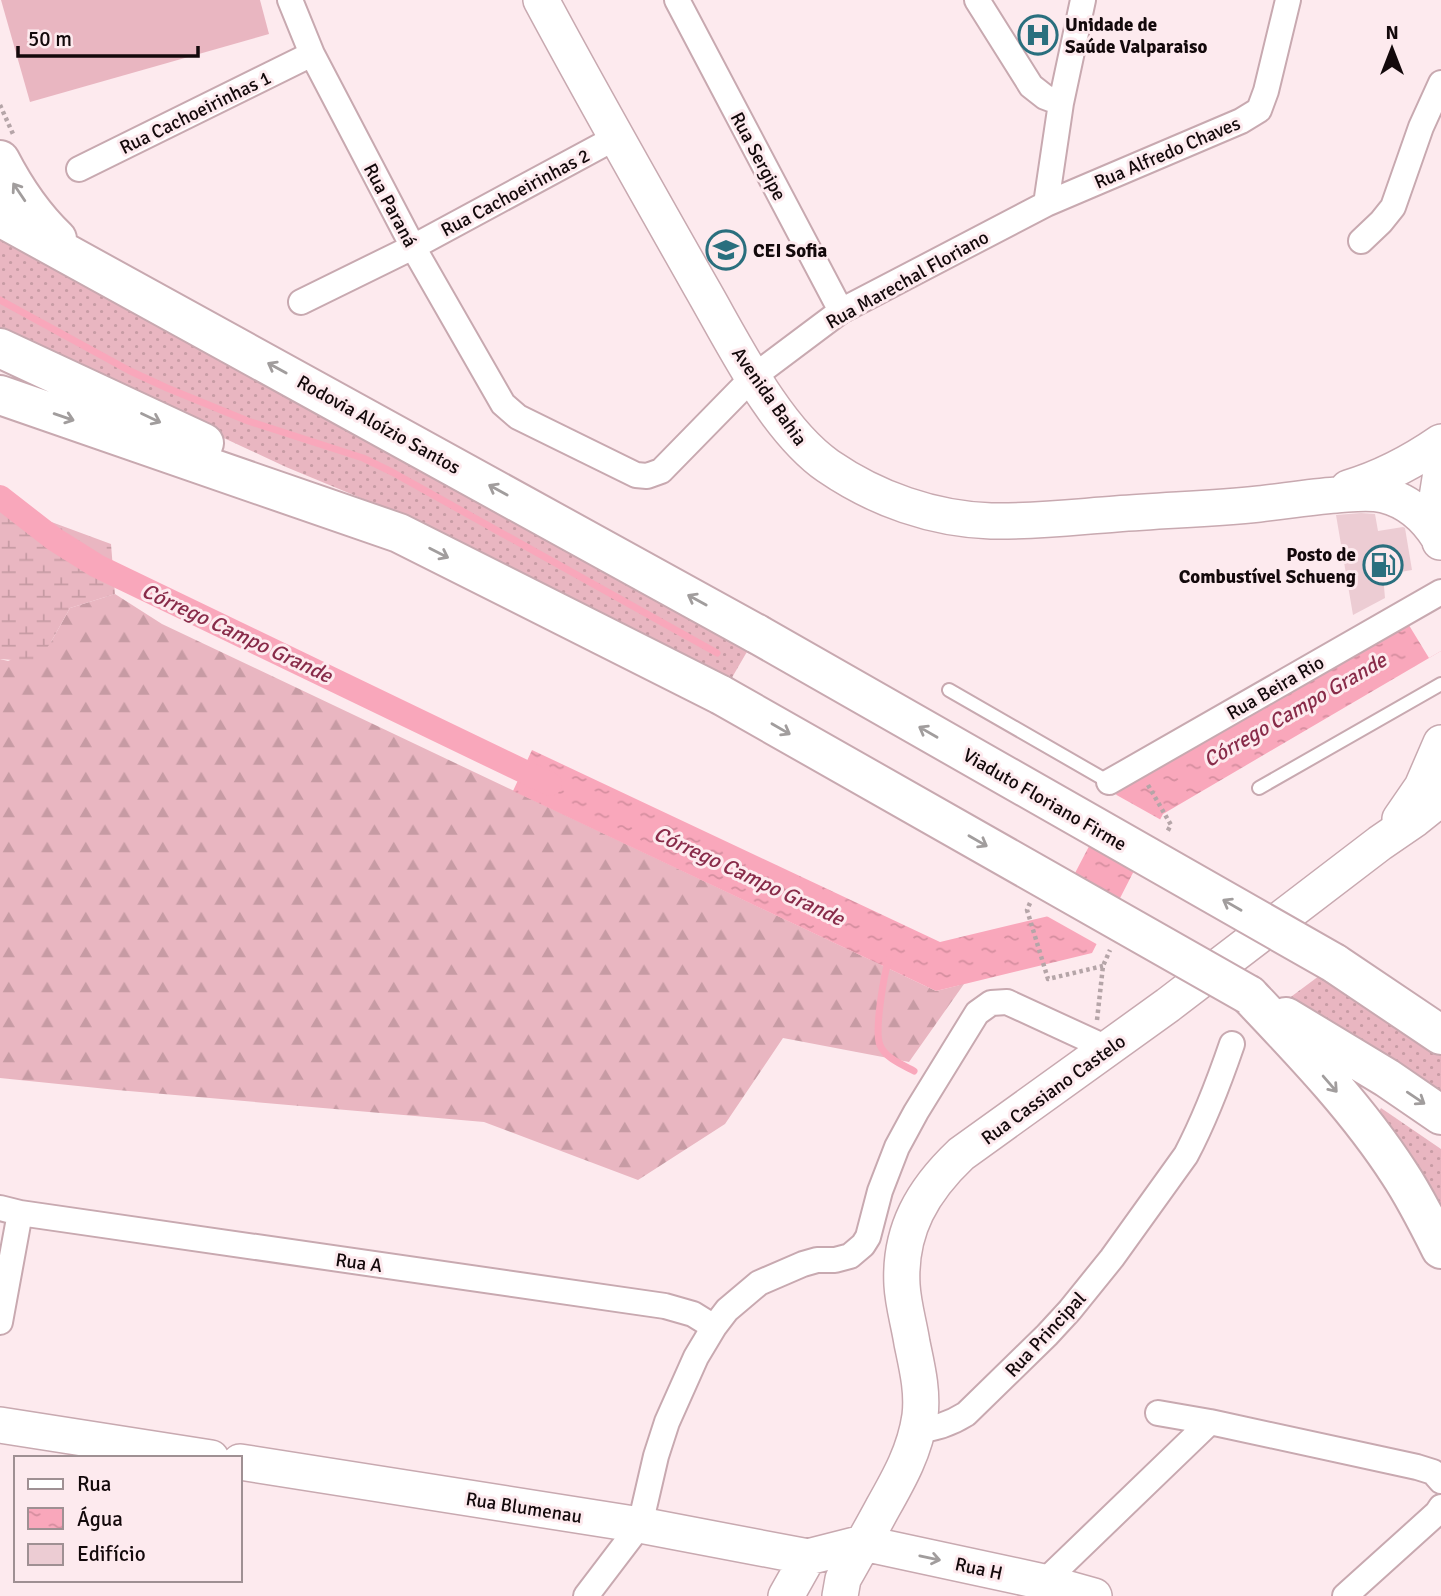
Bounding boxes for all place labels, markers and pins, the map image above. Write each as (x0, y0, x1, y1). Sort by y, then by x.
place label: Unidade de Saúde Valparaiso (1065, 13, 1207, 59)
hospital icon: Unidade de Saúde Valparaiso (1017, 14, 1059, 56)
school or university icon: CEI Sofia (705, 229, 747, 271)
place label: CEI Sofia (753, 239, 828, 263)
place label: Posto de Combustível Schueng (1179, 543, 1356, 589)
fuel station icon: Posto de Combustível Schueng (1362, 544, 1404, 586)

